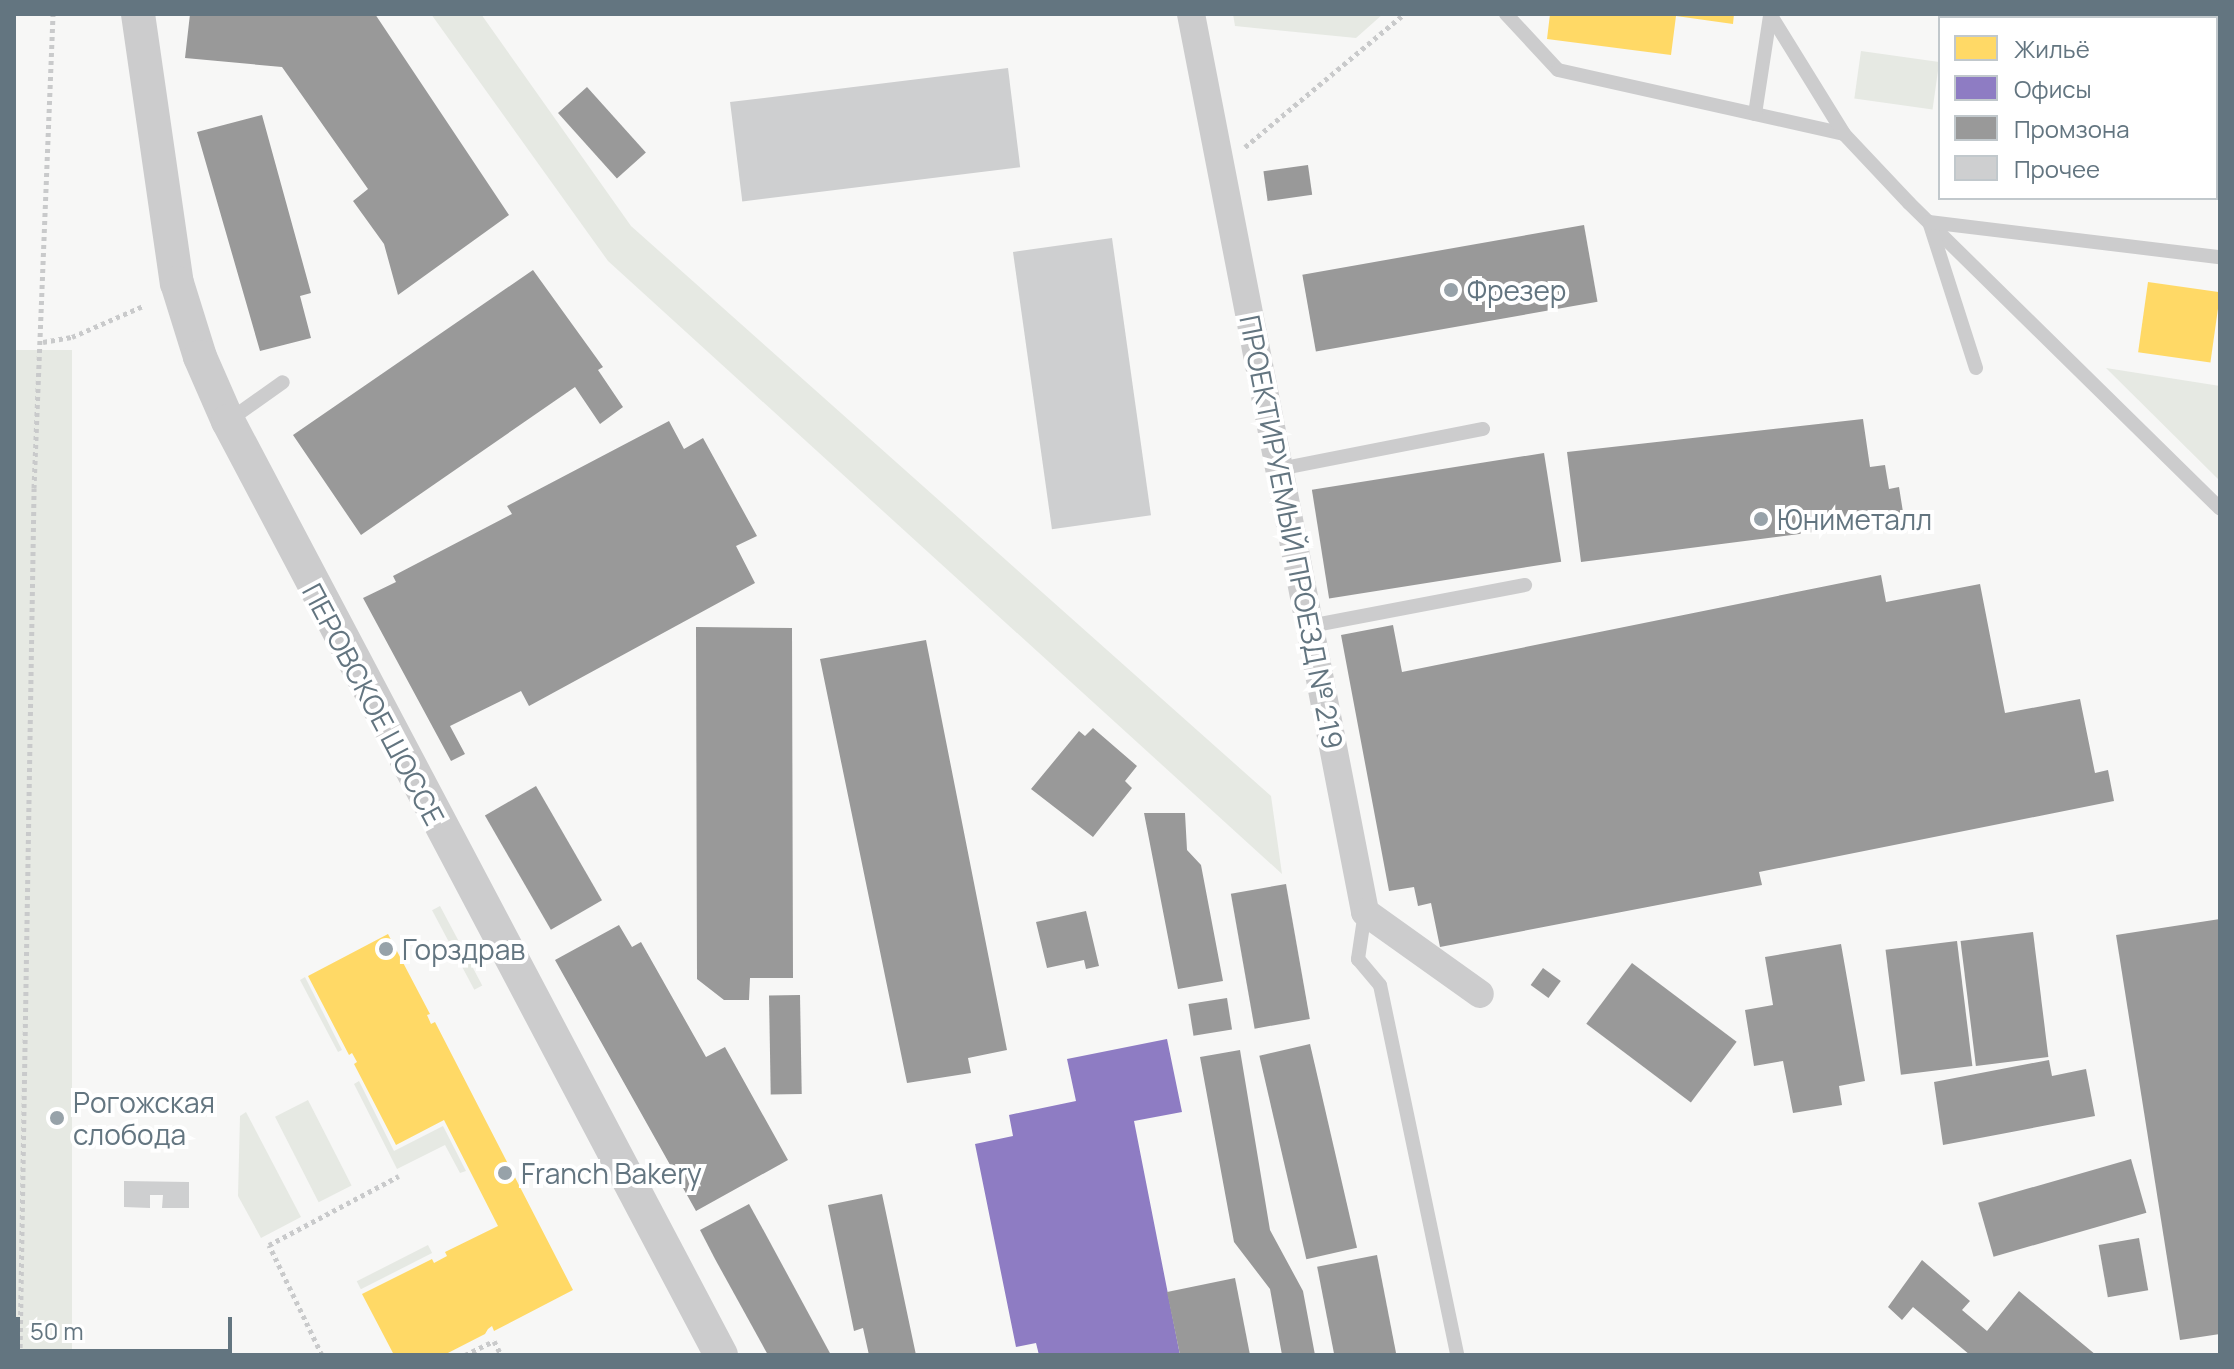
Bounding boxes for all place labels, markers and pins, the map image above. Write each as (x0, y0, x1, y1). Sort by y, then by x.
place label: Фрезер (1467, 273, 1566, 307)
marker: Фрезер (1442, 281, 1460, 299)
place label: Юниметалл (1777, 502, 1932, 536)
marker: Юниметалл (1752, 510, 1770, 528)
place label: Горздрав (402, 932, 525, 966)
marker: Горздрав (377, 940, 395, 958)
place label: Рогожская слобода (73, 1085, 215, 1151)
marker: Рогожская слобода (48, 1109, 66, 1127)
place label: Franch Bakery (521, 1156, 702, 1190)
marker: Franch Bakery (496, 1164, 514, 1182)

